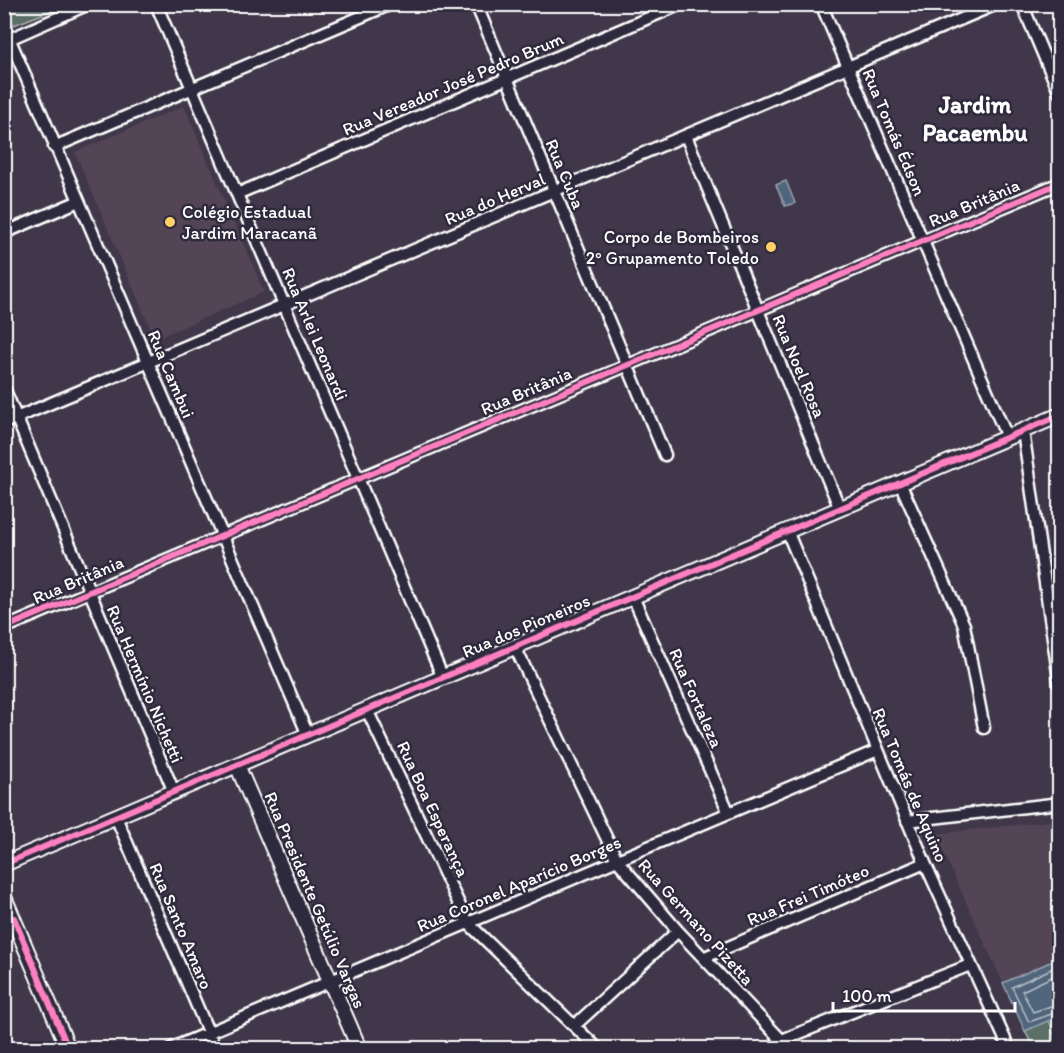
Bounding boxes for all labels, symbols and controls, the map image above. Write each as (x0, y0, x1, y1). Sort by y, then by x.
street label: Rua Vereador José Pedro Brum (339, 27, 567, 141)
street label: Rua Tomás Édson (857, 65, 931, 199)
district label: Jardim Pacaembu (922, 90, 1028, 147)
street label: Rua Cuba (540, 136, 590, 213)
street label: Rua do Herval (441, 168, 549, 230)
street label: Rua Britânia (925, 174, 1023, 232)
place label: Colégio Estadual Jardim Maracanã (182, 201, 318, 244)
marker: Colégio Estadual Jardim Maracanã (163, 215, 177, 229)
place label: Corpo de Bombeiros 2º Grupamento Toledo (586, 226, 759, 269)
marker: Corpo de Bombeiros 2º Grupamento Toledo (764, 240, 778, 254)
street label: Rua Arlei Leonardi (277, 264, 353, 404)
street label: Rua Noel Rosa (767, 311, 831, 422)
street label: Rua Cambui (143, 327, 199, 421)
street label: Rua Britânia (477, 362, 575, 420)
street label: Rua Britânia (29, 551, 127, 609)
street label: Rua dos Pioneiros (459, 589, 593, 663)
street label: Rua Hermínio Nichetti (102, 602, 188, 766)
street label: Rua Fortaleza (664, 645, 728, 752)
street label: Rua Tomás de Aquino (867, 704, 953, 866)
street label: Rua Boa Esperança (392, 737, 474, 881)
street label: Rua Presidente Getúlio Vargas (259, 788, 371, 1012)
street label: Rua Coronel Aparício Borges (414, 831, 624, 937)
street label: Rua Germano Pizetta (633, 854, 759, 990)
street label: Rua Santo Amaro (144, 859, 218, 993)
street label: Rua Frei Timóteo (744, 859, 872, 931)
scale bar (833, 975, 1014, 1013)
text: 100 m (842, 985, 892, 1007)

